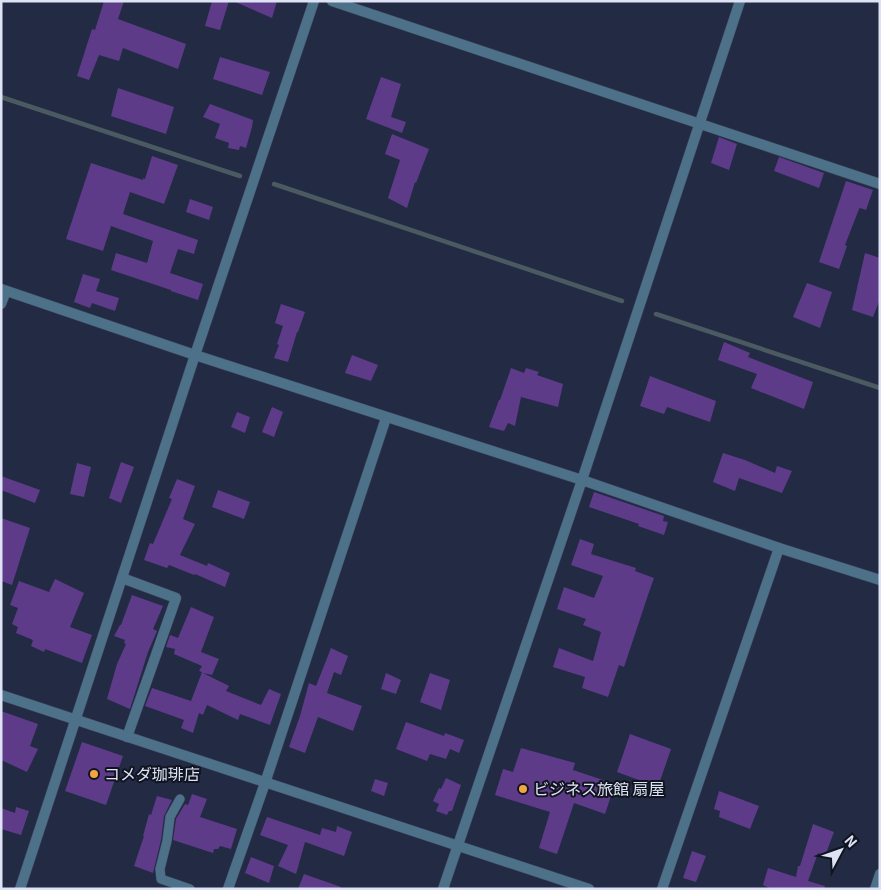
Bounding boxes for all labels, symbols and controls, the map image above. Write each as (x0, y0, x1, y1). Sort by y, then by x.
place label: コメダ珈琲店 (104, 761, 200, 785)
marker: コメダ珈琲店 (88, 768, 100, 780)
place label: ビジネス旅館 扇屋 (533, 776, 665, 800)
marker: ビジネス旅館 扇屋 (517, 783, 529, 795)
north arrow (816, 825, 866, 875)
text: N (841, 830, 863, 851)

